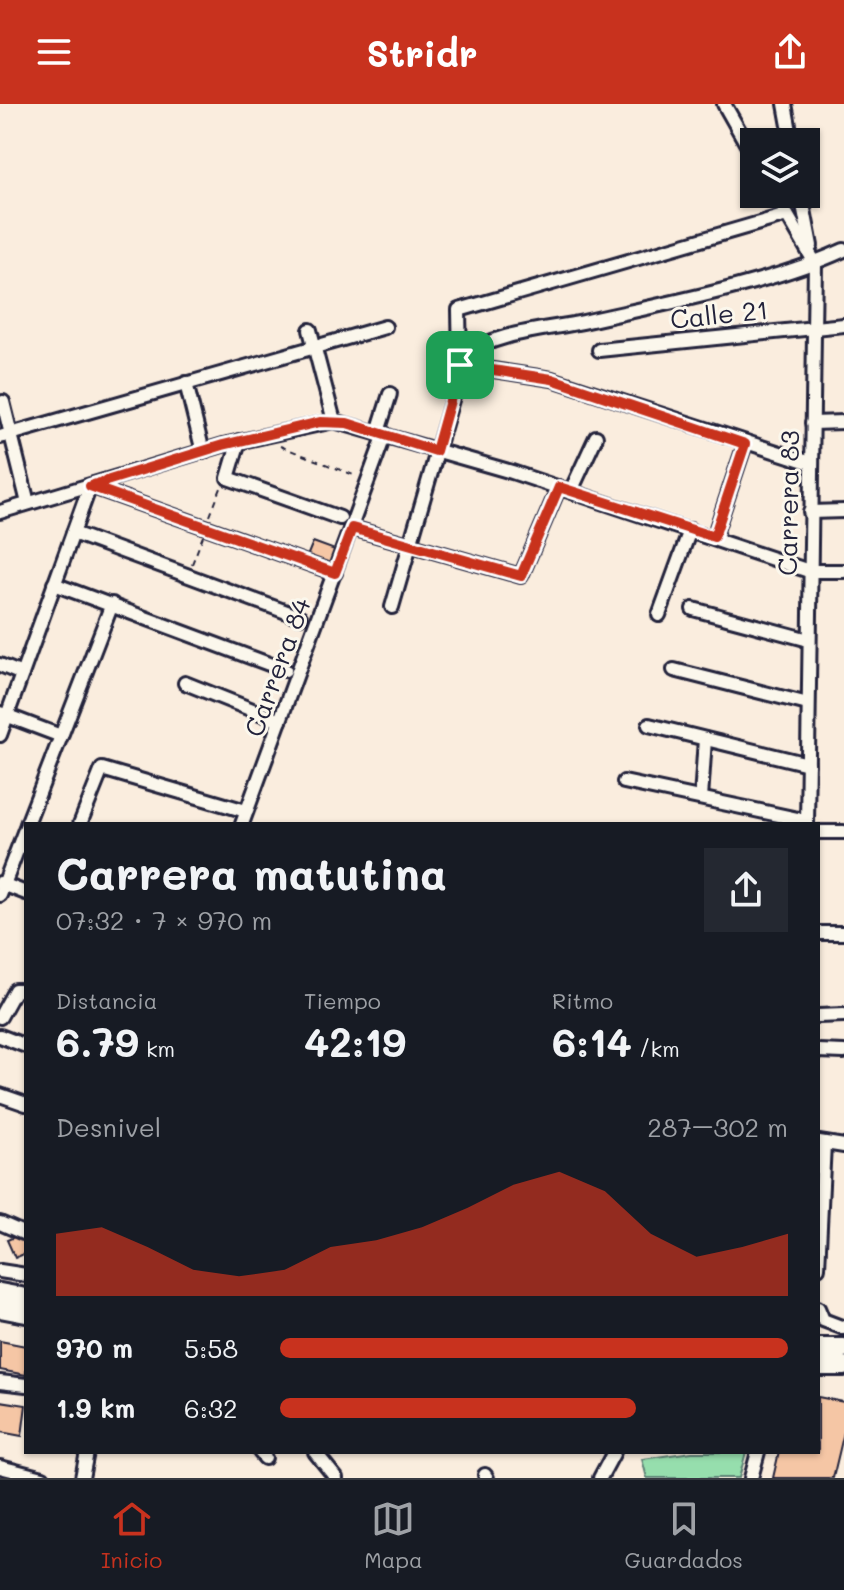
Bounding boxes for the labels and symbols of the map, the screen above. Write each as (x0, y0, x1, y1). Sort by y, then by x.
street label: Calle 21 (668, 292, 770, 336)
pin (426, 331, 494, 399)
street label: Carrera 83 (770, 430, 806, 576)
street label: Carrera 84 (236, 593, 318, 741)

